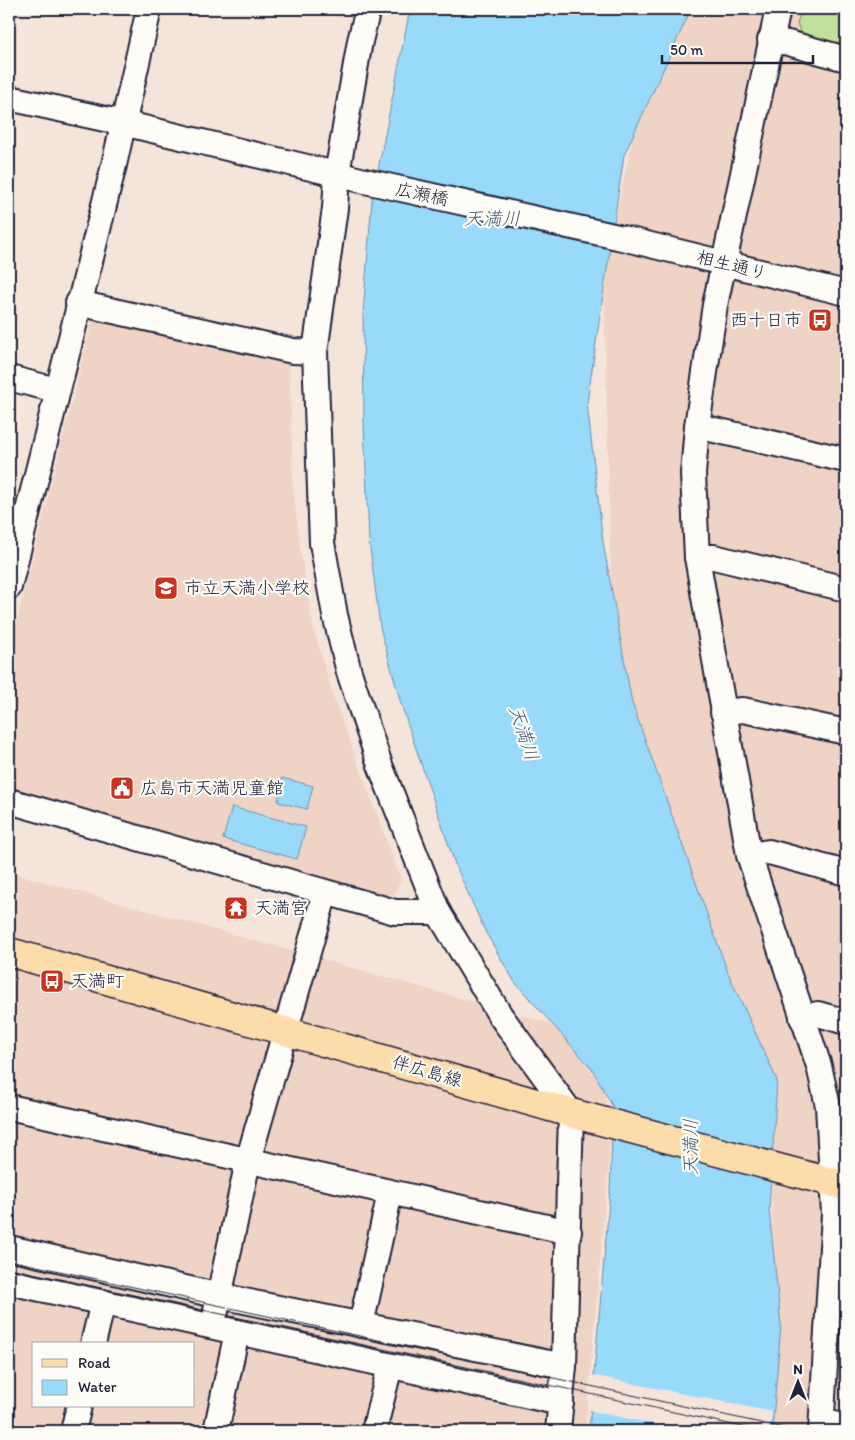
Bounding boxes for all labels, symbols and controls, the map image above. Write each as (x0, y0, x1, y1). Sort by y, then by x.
scale bar (662, 32, 814, 64)
text: 50 m (670, 41, 703, 59)
street label: 広瀬橋 (393, 178, 451, 210)
water label: 天満川 (463, 207, 521, 230)
street label: 相生通り (694, 246, 770, 284)
bus stop icon: 西十日市 (807, 307, 833, 333)
place label: 西十日市 (730, 309, 802, 331)
school or university icon: 市立天満小学校 (153, 575, 179, 601)
place label: 市立天満小学校 (184, 577, 310, 599)
water label: 天満川 (504, 702, 544, 764)
public building icon: 広島市天満児童館 (109, 775, 135, 801)
place label: 広島市天満児童館 (140, 777, 284, 799)
temple icon: 天満宮 (223, 895, 249, 921)
place label: 天満宮 (254, 897, 308, 919)
bus stop icon: 天満町 (39, 968, 65, 994)
place label: 天満町 (70, 970, 124, 992)
street label: 伴広島線 (389, 1051, 465, 1091)
water label: 天満川 (679, 1118, 702, 1176)
legend (32, 1342, 195, 1408)
text: Road (78, 1354, 111, 1372)
north arrow (772, 1358, 822, 1408)
text: N (793, 1361, 803, 1378)
text: Water (78, 1378, 117, 1396)

